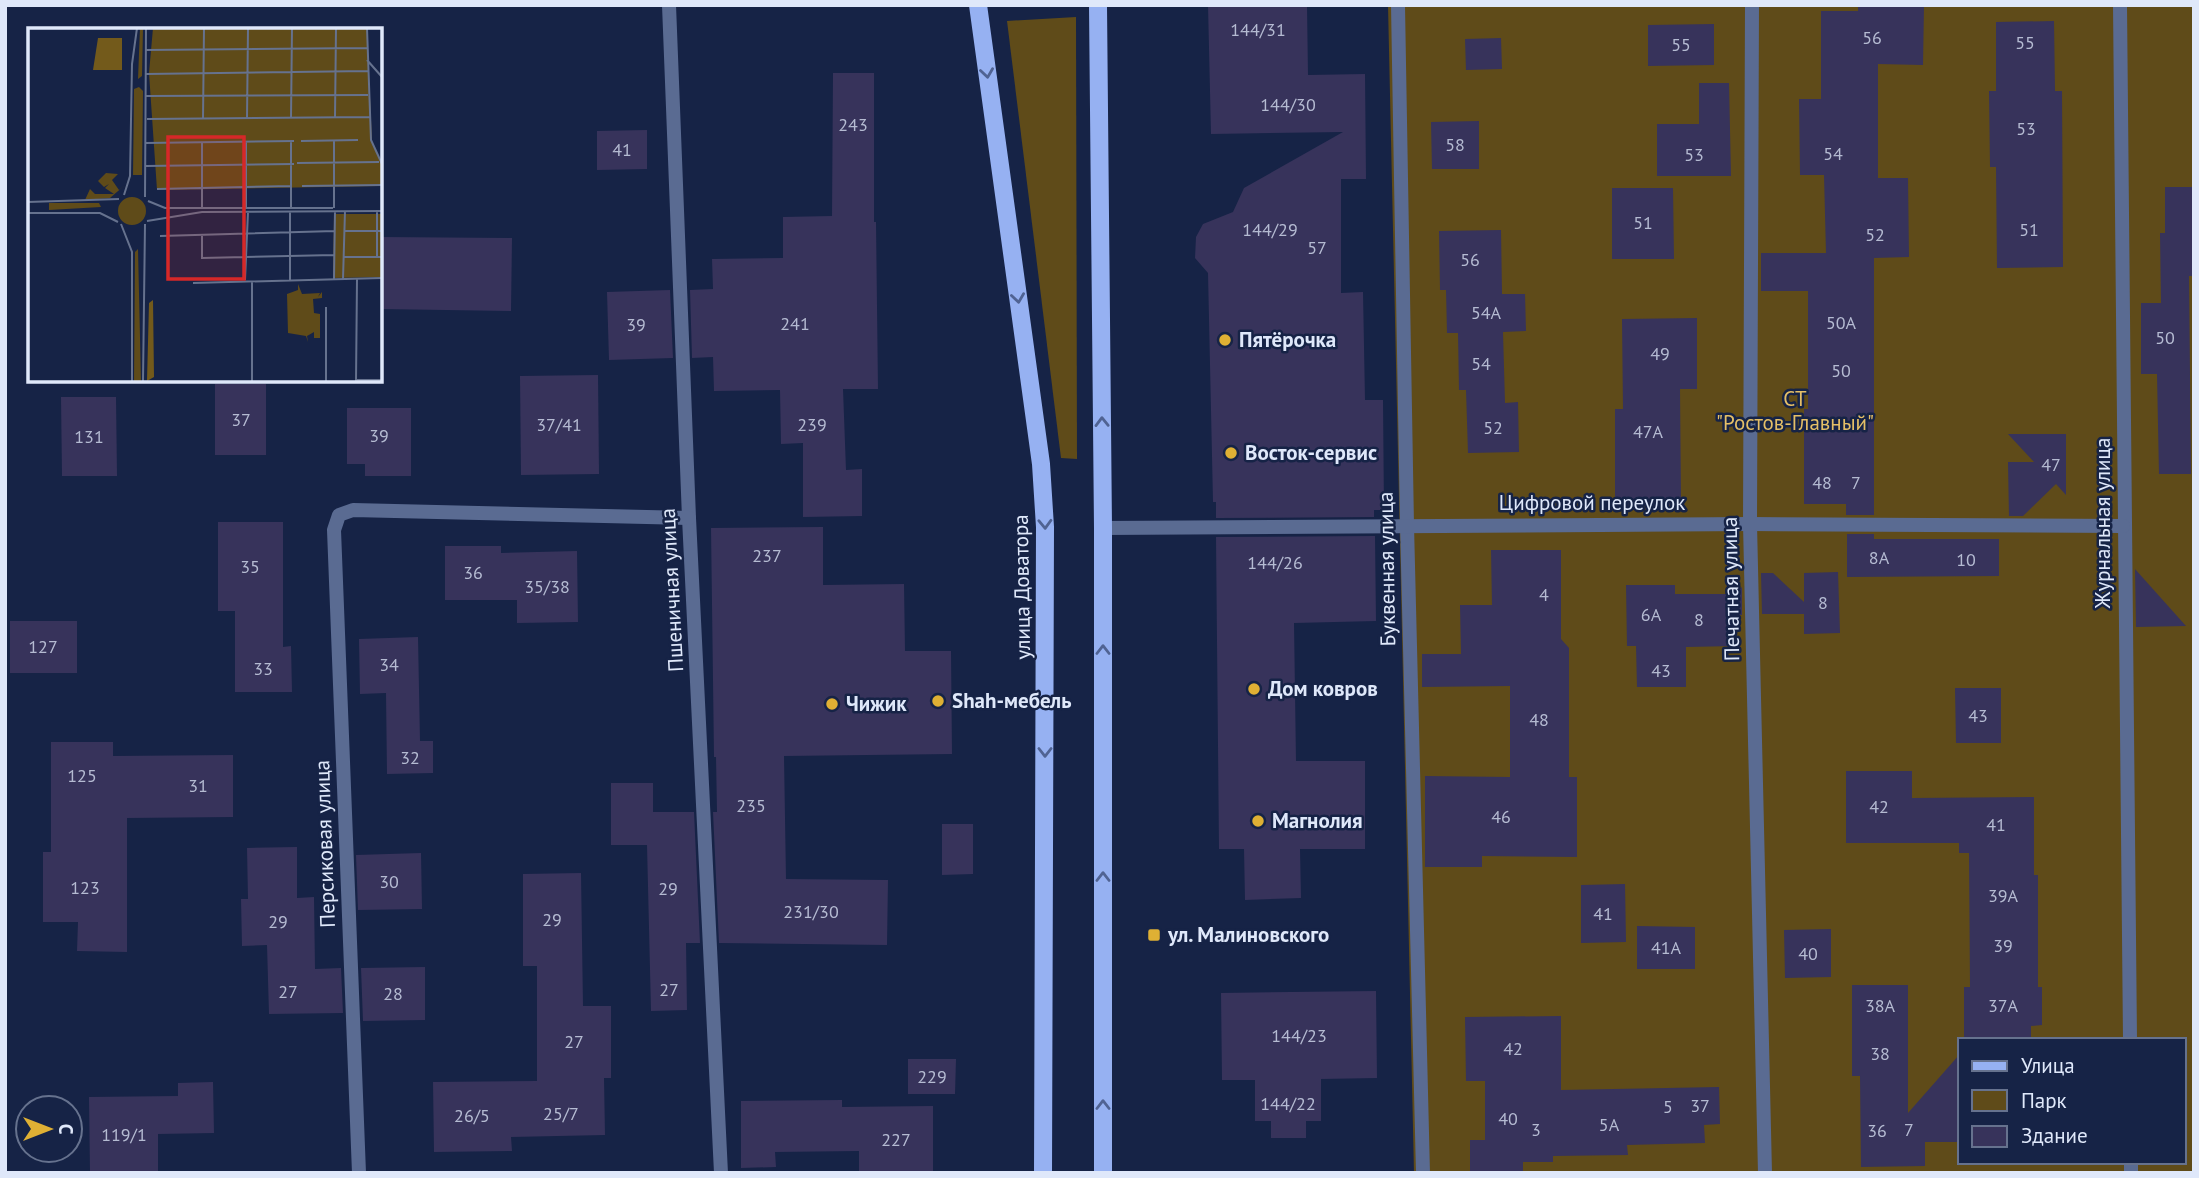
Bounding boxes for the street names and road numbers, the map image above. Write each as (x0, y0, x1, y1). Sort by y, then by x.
street label: Журнальная улица (2089, 438, 2116, 609)
street label: Цифровой переулок (1499, 489, 1685, 516)
street label: Буквенная улица (1372, 491, 1401, 647)
street label: Пшеничная улица (654, 508, 689, 673)
street label: улица Доватора (1007, 514, 1036, 660)
street label: Печатная улица (1716, 517, 1745, 661)
street label: Персиковая улица (308, 760, 341, 928)

